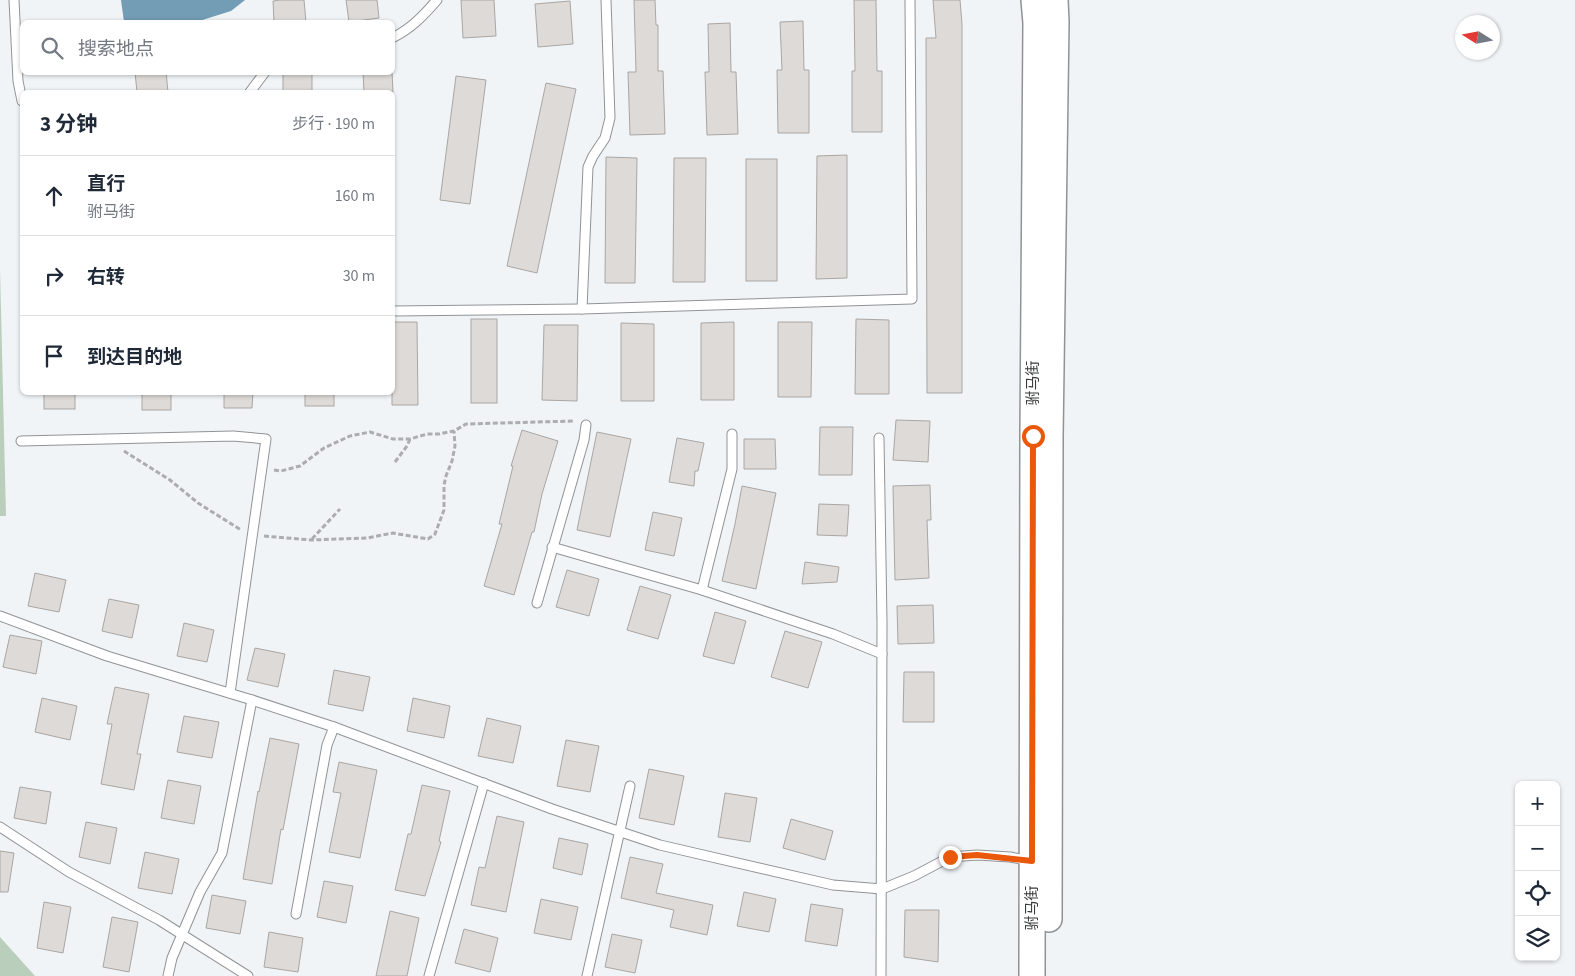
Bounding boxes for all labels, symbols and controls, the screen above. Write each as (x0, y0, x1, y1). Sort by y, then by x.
north arrow (1455, 15, 1500, 60)
search box (20, 20, 395, 75)
icon: search (38, 34, 66, 62)
text: 搜索地点 (78, 36, 154, 63)
text: 3 分钟 (40, 109, 97, 139)
text: 步行 · 190 m (292, 113, 375, 135)
text: 直行 (87, 171, 125, 198)
icon: ahead (40, 182, 68, 210)
text: 160 m (335, 185, 375, 207)
text: 驸马街 (87, 201, 135, 223)
icon: right (40, 262, 68, 290)
text: 右转 (87, 264, 125, 291)
text: 30 m (343, 265, 375, 287)
icon: arrive (40, 342, 68, 370)
text: 到达目的地 (87, 344, 182, 371)
street label: 驸马街 (1023, 360, 1044, 406)
route start (1022, 425, 1045, 448)
map controls (1515, 781, 1560, 961)
button: + (1515, 781, 1560, 826)
button: − (1515, 826, 1560, 871)
route end (939, 846, 962, 869)
button: locate (1515, 871, 1560, 916)
street label: 驸马街 (1022, 885, 1043, 931)
button: layers (1515, 916, 1560, 961)

